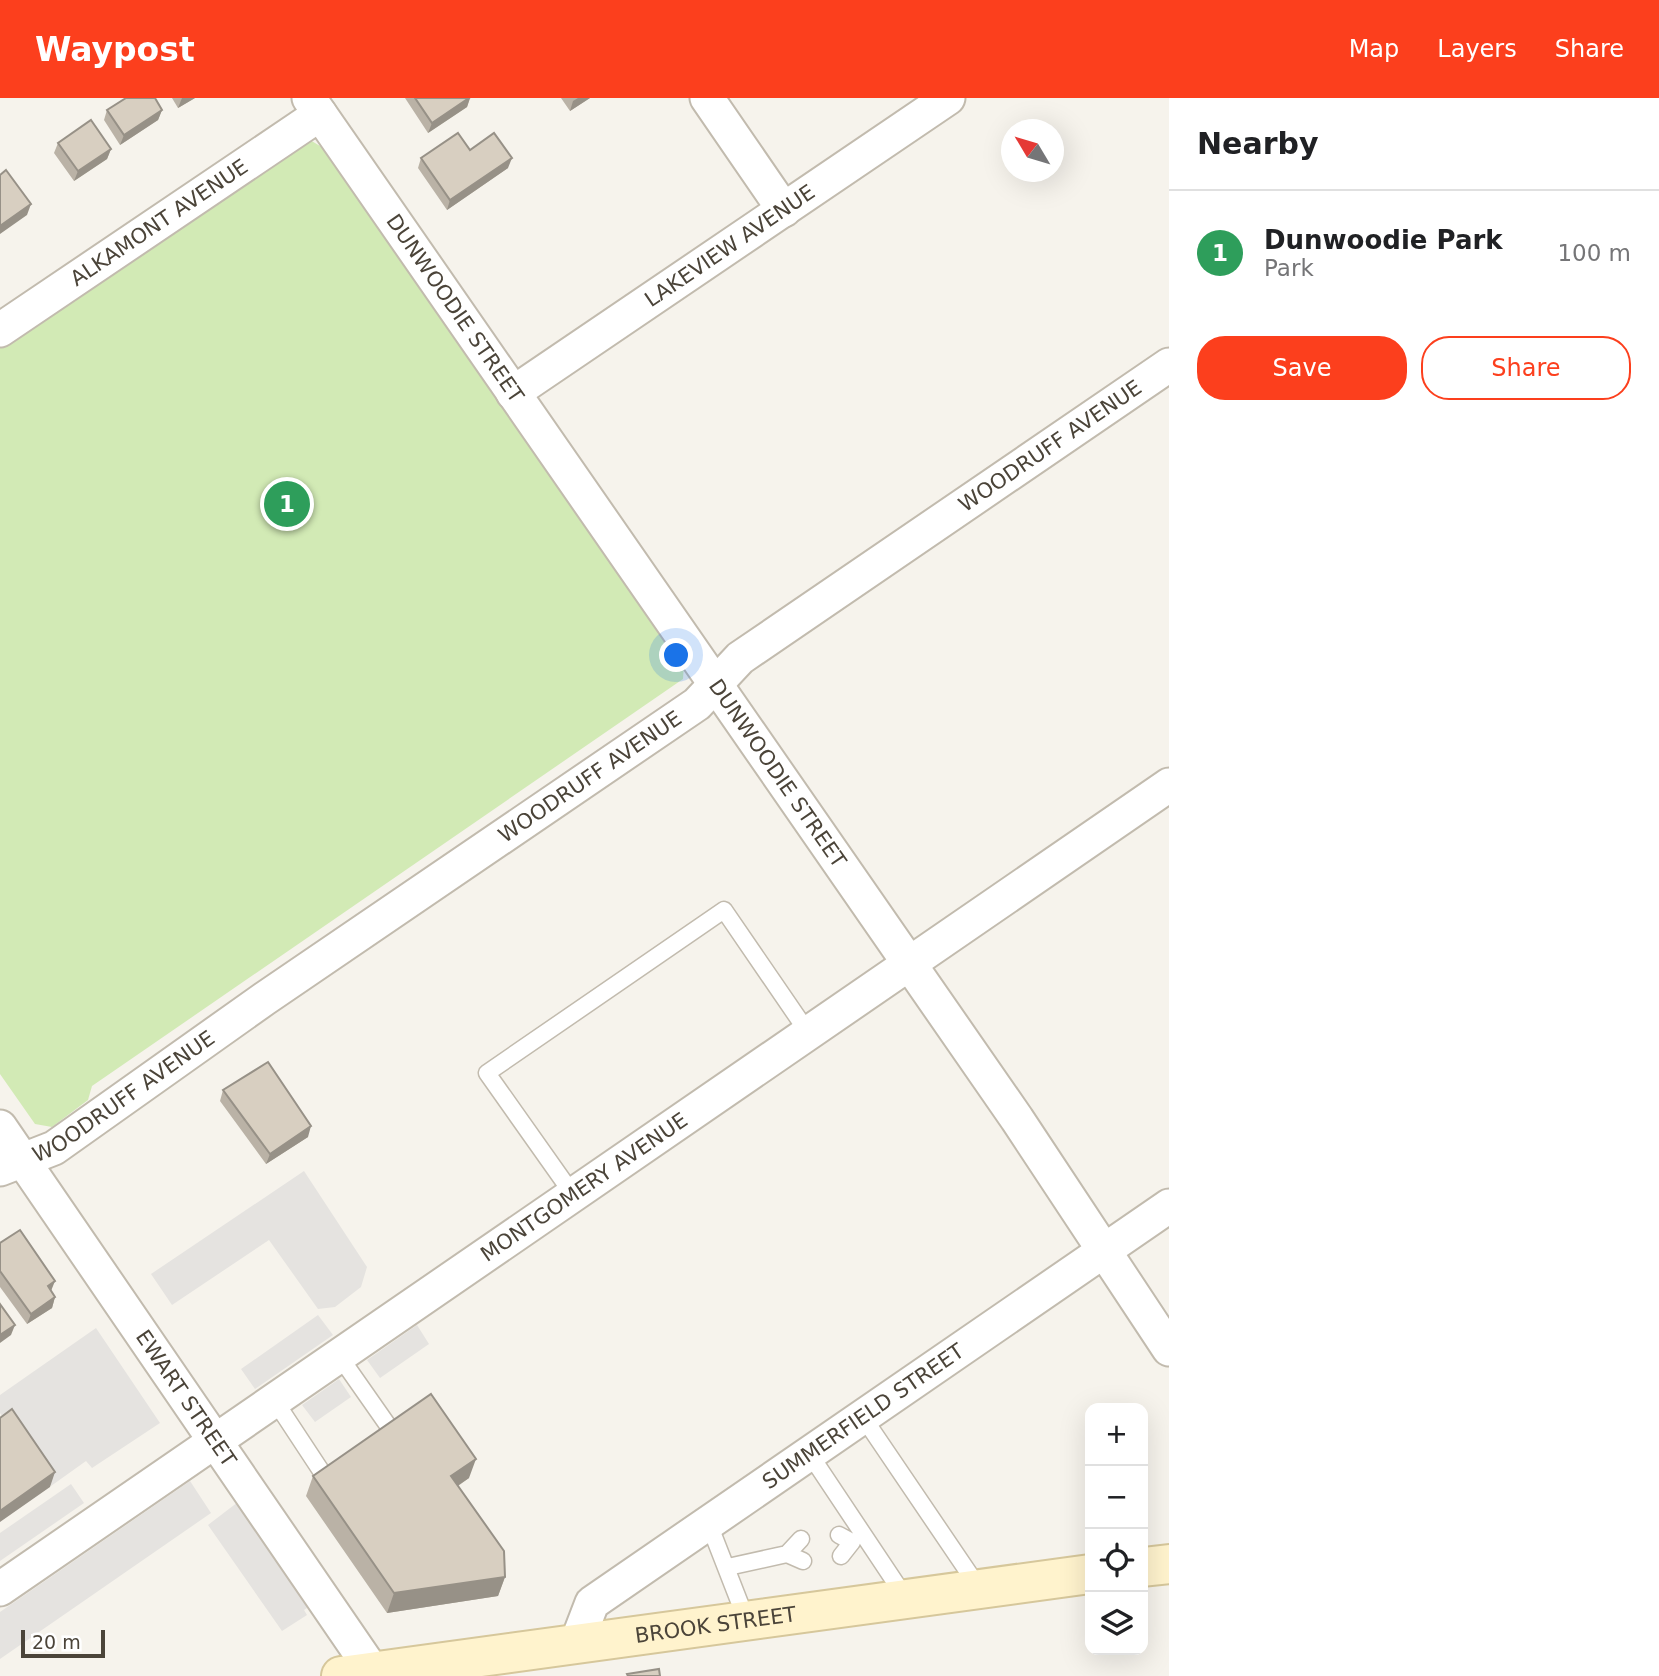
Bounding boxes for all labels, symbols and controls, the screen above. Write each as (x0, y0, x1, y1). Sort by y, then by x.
text: Waypost (35, 30, 195, 69)
text: Map (1349, 35, 1399, 63)
text: Layers (1437, 35, 1517, 63)
text: Share (1555, 35, 1624, 63)
north arrow (1001, 119, 1064, 182)
text: Nearby (1197, 126, 1319, 161)
street label: ALKAMONT AVENUE (66, 154, 252, 291)
street label: LAKEVIEW AVENUE (640, 180, 819, 312)
street label: DUNWOODIE STREET (381, 210, 529, 407)
text: Dunwoodie Park (1264, 225, 1503, 255)
text: 1 (1212, 240, 1228, 266)
text: 100 m (1557, 240, 1631, 266)
text: Park (1264, 255, 1314, 281)
button: Save (1197, 336, 1407, 400)
button: Share (1421, 336, 1631, 400)
street label: WOODRUFF AVENUE (954, 375, 1146, 517)
pin: 1 (264, 478, 310, 530)
your location (659, 638, 693, 672)
street label: DUNWOODIE STREET (704, 675, 851, 872)
street label: WOODRUFF AVENUE (494, 706, 686, 848)
street label: WOODRUFF AVENUE (29, 1026, 219, 1167)
street label: MONTGOMERY AVENUE (476, 1108, 692, 1267)
street label: EWART STREET (131, 1326, 241, 1471)
street label: SUMMERFIELD STREET (758, 1339, 969, 1494)
map controls (1085, 1403, 1148, 1655)
button: + (1085, 1403, 1148, 1466)
button: − (1085, 1466, 1148, 1529)
button: locate (1085, 1529, 1148, 1592)
button: layers (1085, 1592, 1148, 1655)
street label: BROOK STREET (633, 1602, 798, 1648)
scale bar (21, 1627, 105, 1659)
text: 20 m (32, 1631, 81, 1653)

